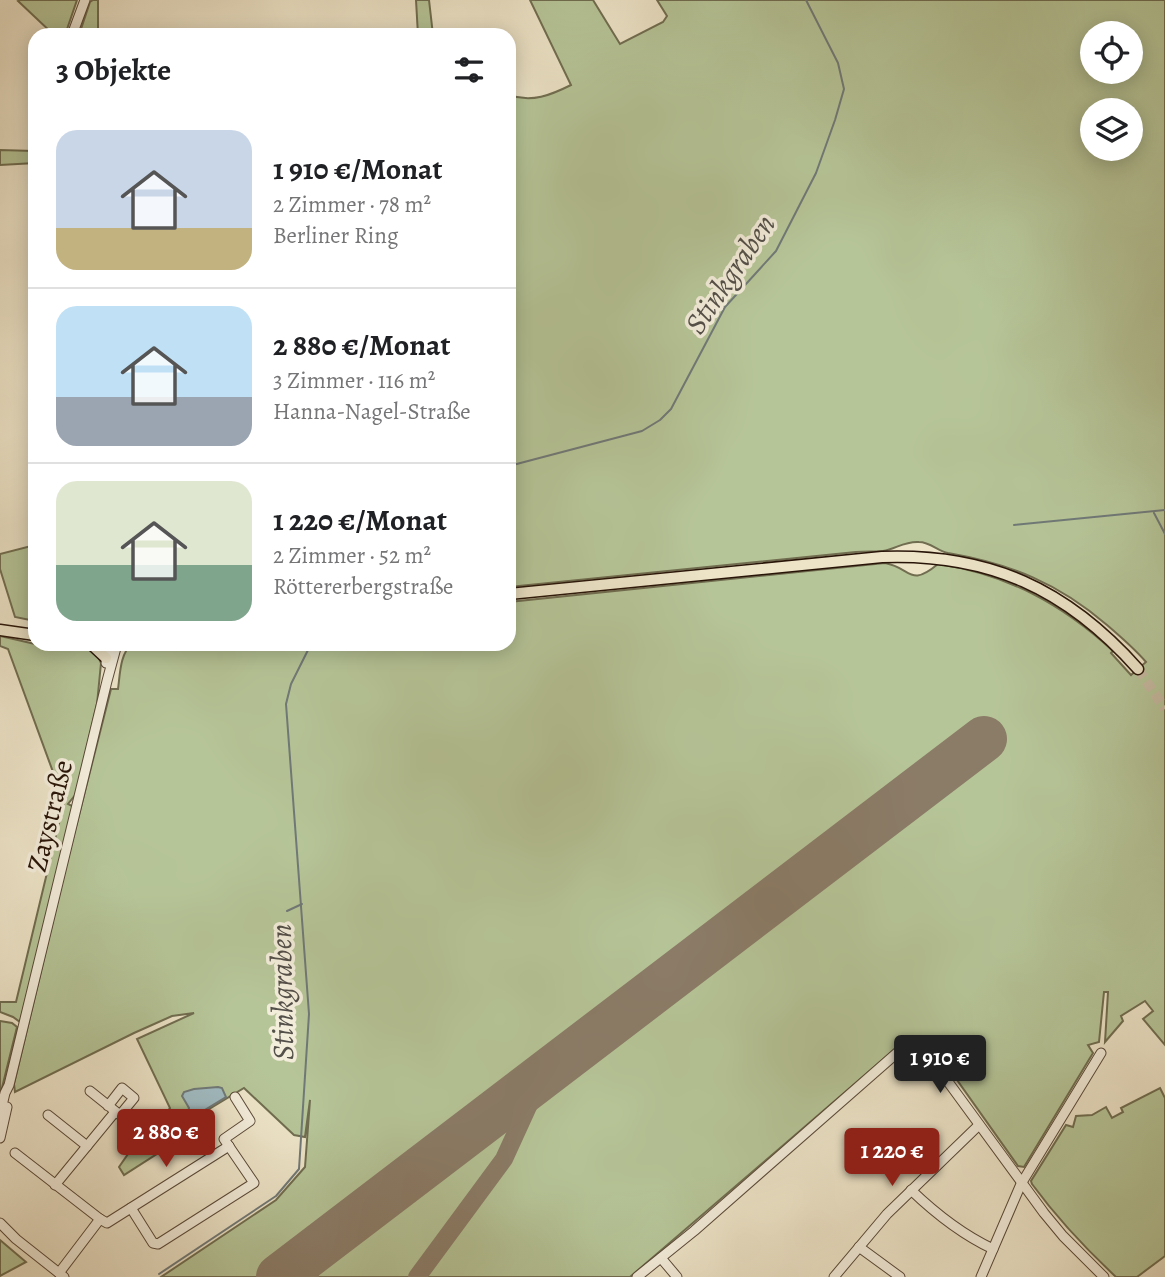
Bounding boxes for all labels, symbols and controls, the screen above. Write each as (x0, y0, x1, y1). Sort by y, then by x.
map controls (1080, 21, 1143, 161)
button: locate (1080, 21, 1143, 84)
text: 3 Objekte (56, 50, 171, 90)
icon: filters (450, 51, 488, 89)
button: layers (1080, 98, 1143, 161)
text: 1 910 €/Monat (273, 149, 443, 189)
icon: home (112, 158, 196, 242)
text: 2 Zimmer · 78 m² (273, 189, 431, 220)
water label: Stinkgraben (675, 206, 785, 342)
text: Berliner Ring (273, 220, 398, 251)
text: 2 880 €/Monat (273, 325, 450, 365)
icon: home (112, 334, 196, 418)
text: 3 Zimmer · 116 m² (273, 365, 435, 396)
text: Hanna-Nagel-Straße (273, 396, 471, 427)
text: 1 220 €/Monat (273, 500, 447, 540)
icon: home (112, 509, 196, 593)
text: 2 Zimmer · 52 m² (273, 540, 431, 571)
text: Röttererbergstraße (273, 571, 453, 602)
street label: Zaystraße (18, 756, 82, 876)
water label: Stinkgraben (261, 923, 303, 1061)
pin: 1 910 € (875, 1036, 1005, 1095)
text: 1 910 € (910, 1042, 970, 1073)
pin: 2 880 € (101, 1110, 231, 1169)
text: 2 880 € (133, 1116, 199, 1147)
pin: 1 220 € (827, 1128, 957, 1188)
text: 1 220 € (860, 1135, 924, 1166)

